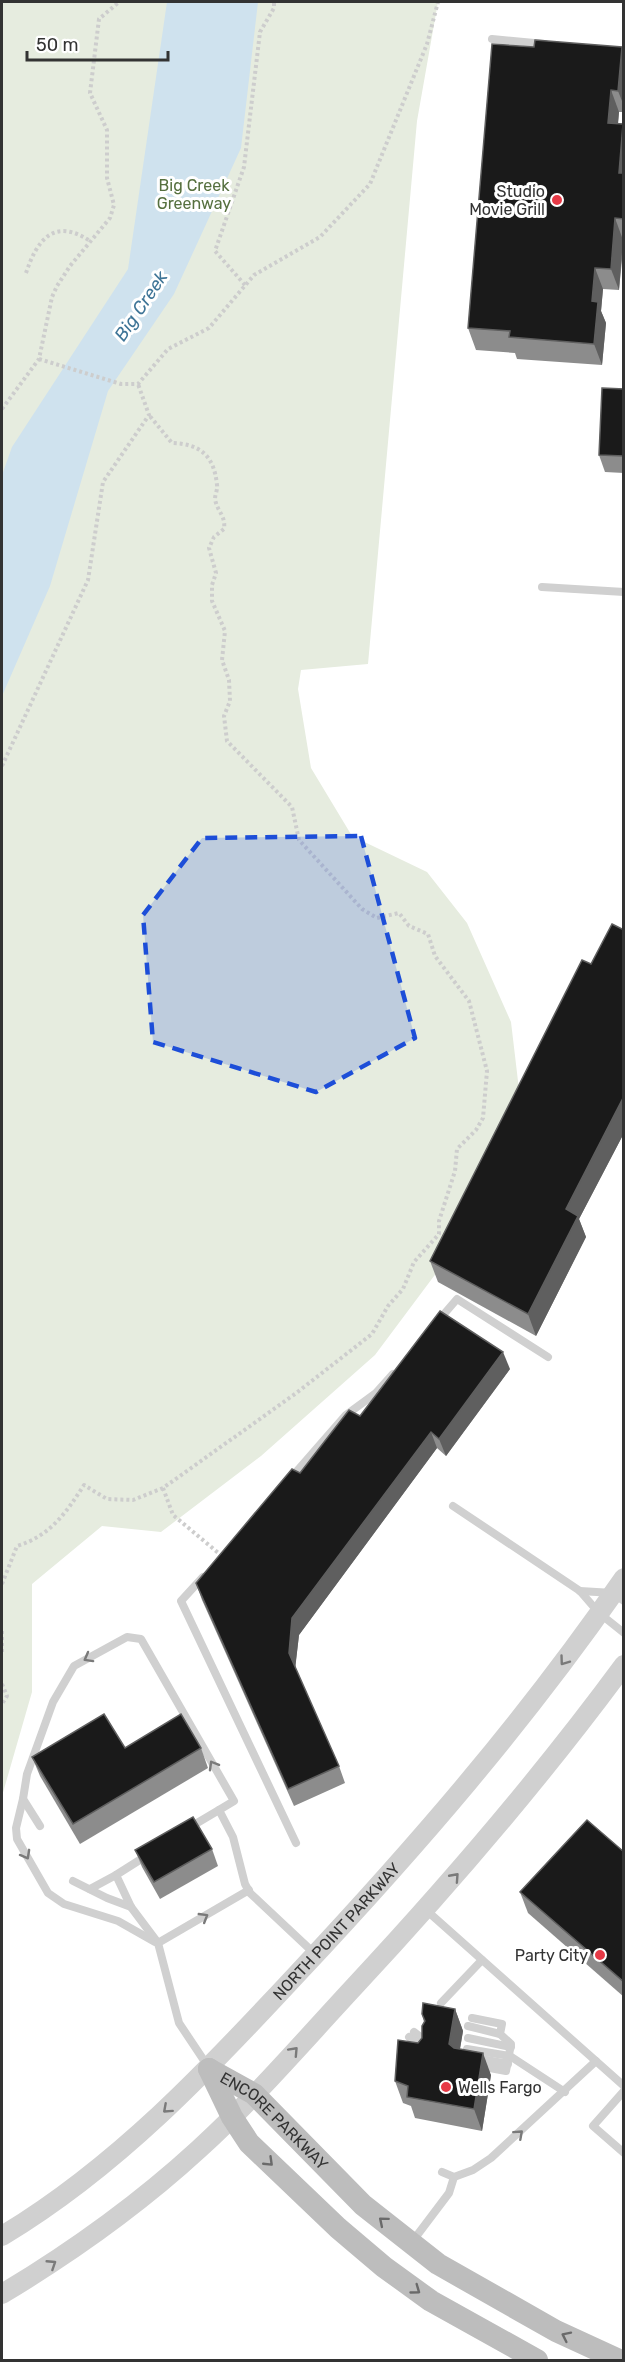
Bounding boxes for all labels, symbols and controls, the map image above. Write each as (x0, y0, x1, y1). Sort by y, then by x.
scale bar (27, 24, 168, 62)
text: 50 m (36, 34, 79, 56)
park label: Big Creek Greenway (157, 176, 231, 213)
place label: Studio Movie Grill (469, 182, 545, 219)
marker: Studio Movie Grill (550, 193, 564, 207)
water label: Big Creek (110, 266, 173, 345)
one-way arrow (84, 1651, 94, 1663)
one-way arrow (561, 1654, 572, 1665)
one-way arrow (209, 1761, 221, 1772)
one-way arrow (19, 1848, 30, 1859)
street label: NORTH POINT PARKWAY (269, 1859, 404, 2004)
one-way arrow (448, 1873, 459, 1884)
one-way arrow (197, 1912, 208, 1924)
place label: Party City (515, 1946, 588, 1965)
marker: Party City (593, 1948, 607, 1962)
one-way arrow (287, 2048, 298, 2058)
street label: ENCORE PARKWAY (217, 2068, 332, 2174)
place label: Wells Fargo (458, 2078, 542, 2097)
marker: Wells Fargo (439, 2080, 453, 2094)
one-way arrow (163, 2102, 174, 2113)
one-way arrow (512, 2130, 523, 2141)
one-way arrow (262, 2155, 273, 2166)
one-way arrow (379, 2218, 390, 2229)
one-way arrow (45, 2260, 56, 2271)
one-way arrow (409, 2283, 420, 2294)
one-way arrow (561, 2331, 572, 2343)

